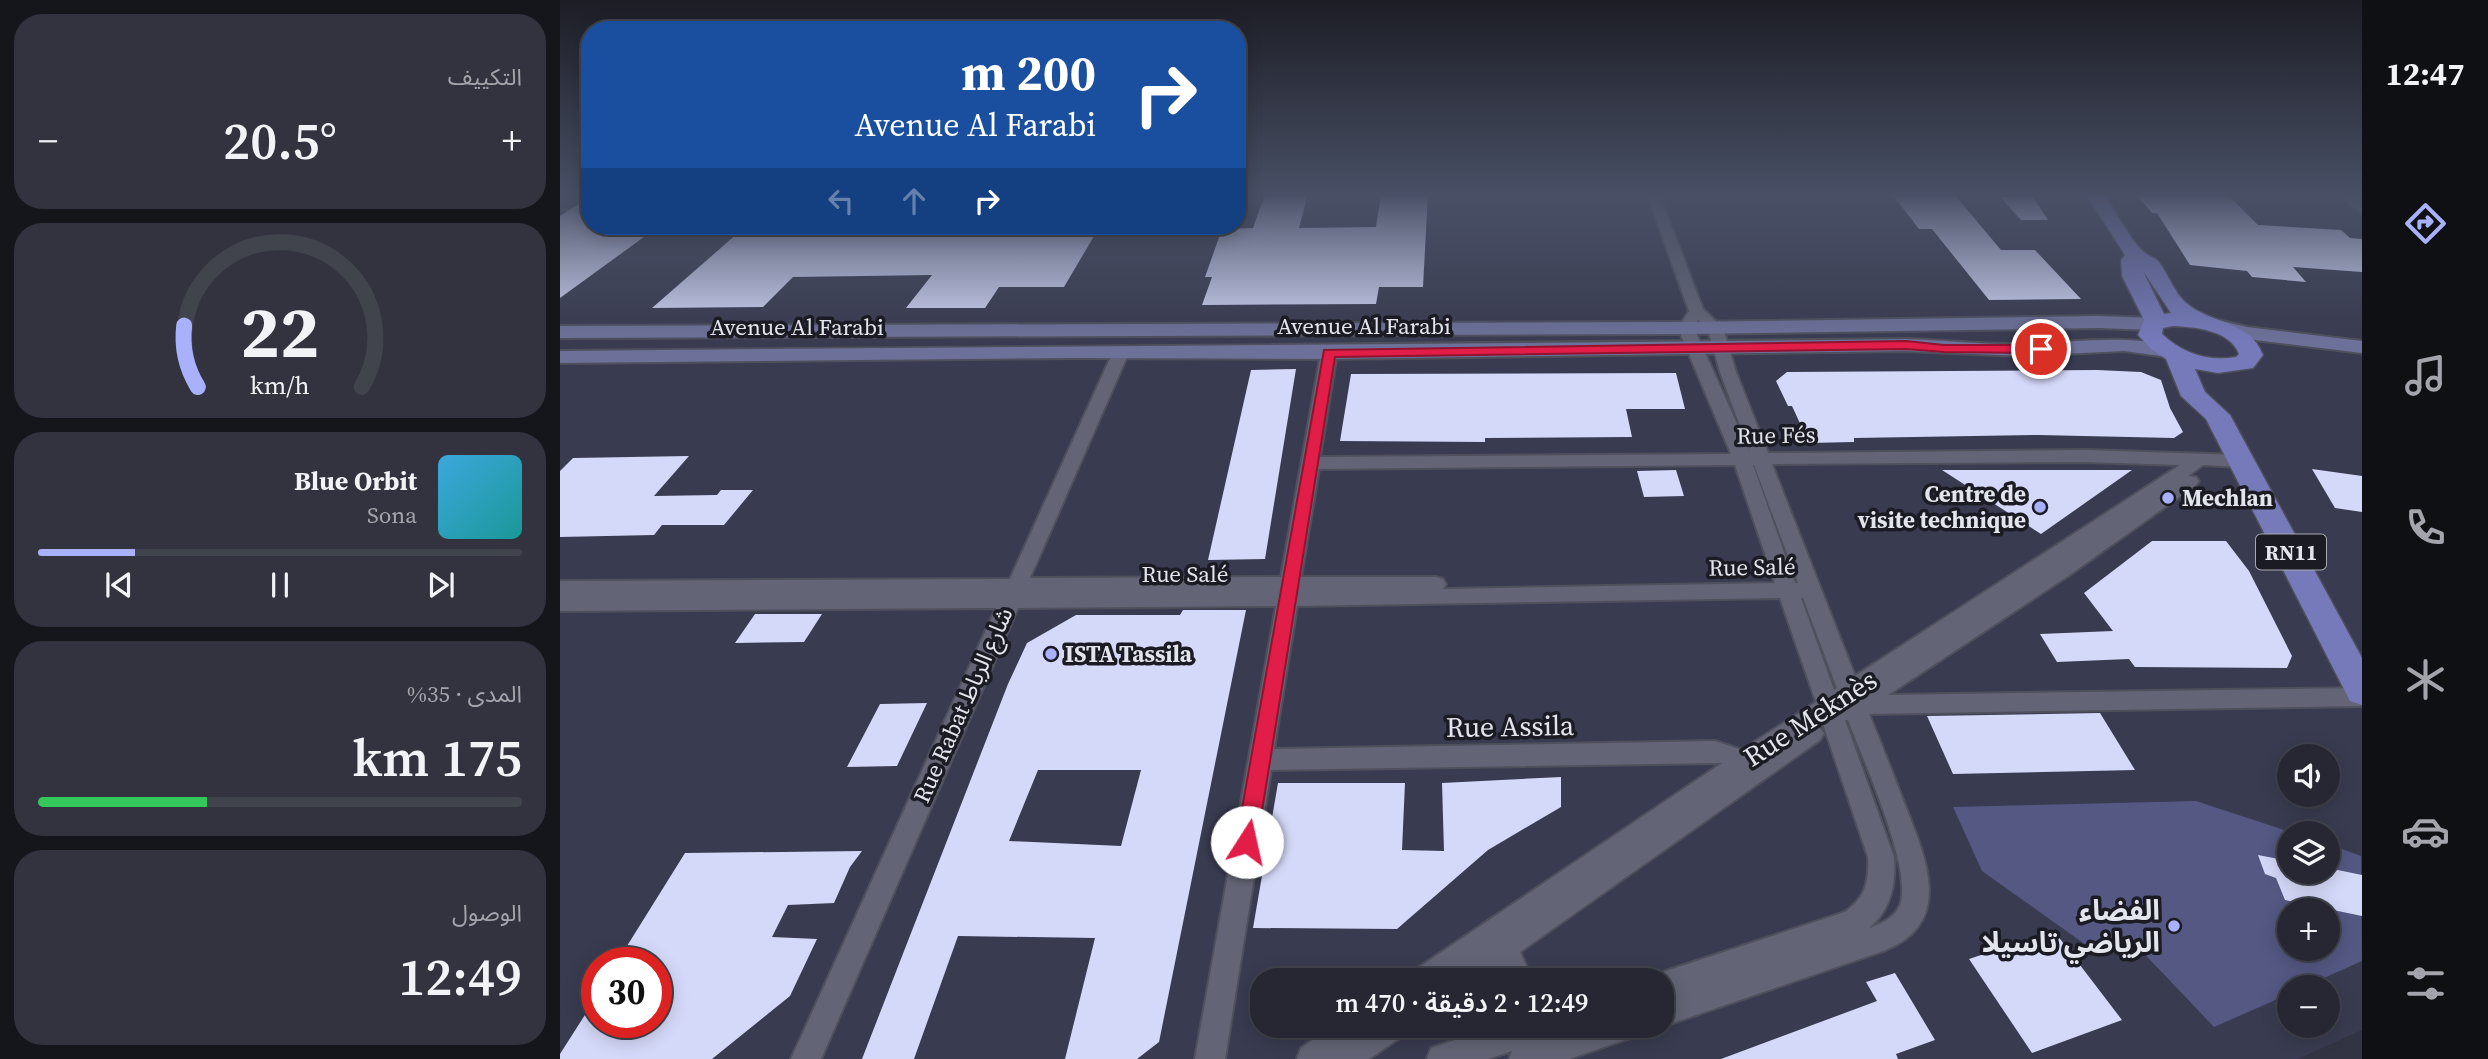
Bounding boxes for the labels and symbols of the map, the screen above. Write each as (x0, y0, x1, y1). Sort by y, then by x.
street label: Avenue Al Farabi (1277, 310, 1451, 342)
street label: Avenue Al Farabi (710, 311, 884, 343)
pin (2011, 319, 2071, 379)
street label: Rue Fés (1736, 418, 1816, 452)
place label: Centre de visite technique (1857, 478, 2026, 536)
place label: Mechlan (2182, 482, 2273, 514)
marker: Mechlan (2160, 490, 2176, 506)
marker: Centre de visite technique (2032, 499, 2048, 515)
road number: RN11 (2256, 534, 2326, 570)
street label: Rue Salé (1708, 550, 1796, 584)
street label: Rue Salé (1141, 558, 1229, 590)
street label: Rue Rabat شارع الرباط (906, 602, 1021, 808)
place label: ISTA Tassila (1065, 638, 1193, 670)
marker: ISTA Tassila (1043, 646, 1059, 662)
street label: Rue Meknès (1736, 661, 1884, 775)
street label: Rue Assila (1446, 706, 1575, 746)
position arrow (1210, 805, 1284, 879)
place label: الفضاء الرياضي تاسيلا (1982, 891, 2160, 964)
marker: الفضاء الرياضي تاسيلا (2166, 918, 2182, 934)
speed limit sign: 30 (581, 947, 672, 1038)

